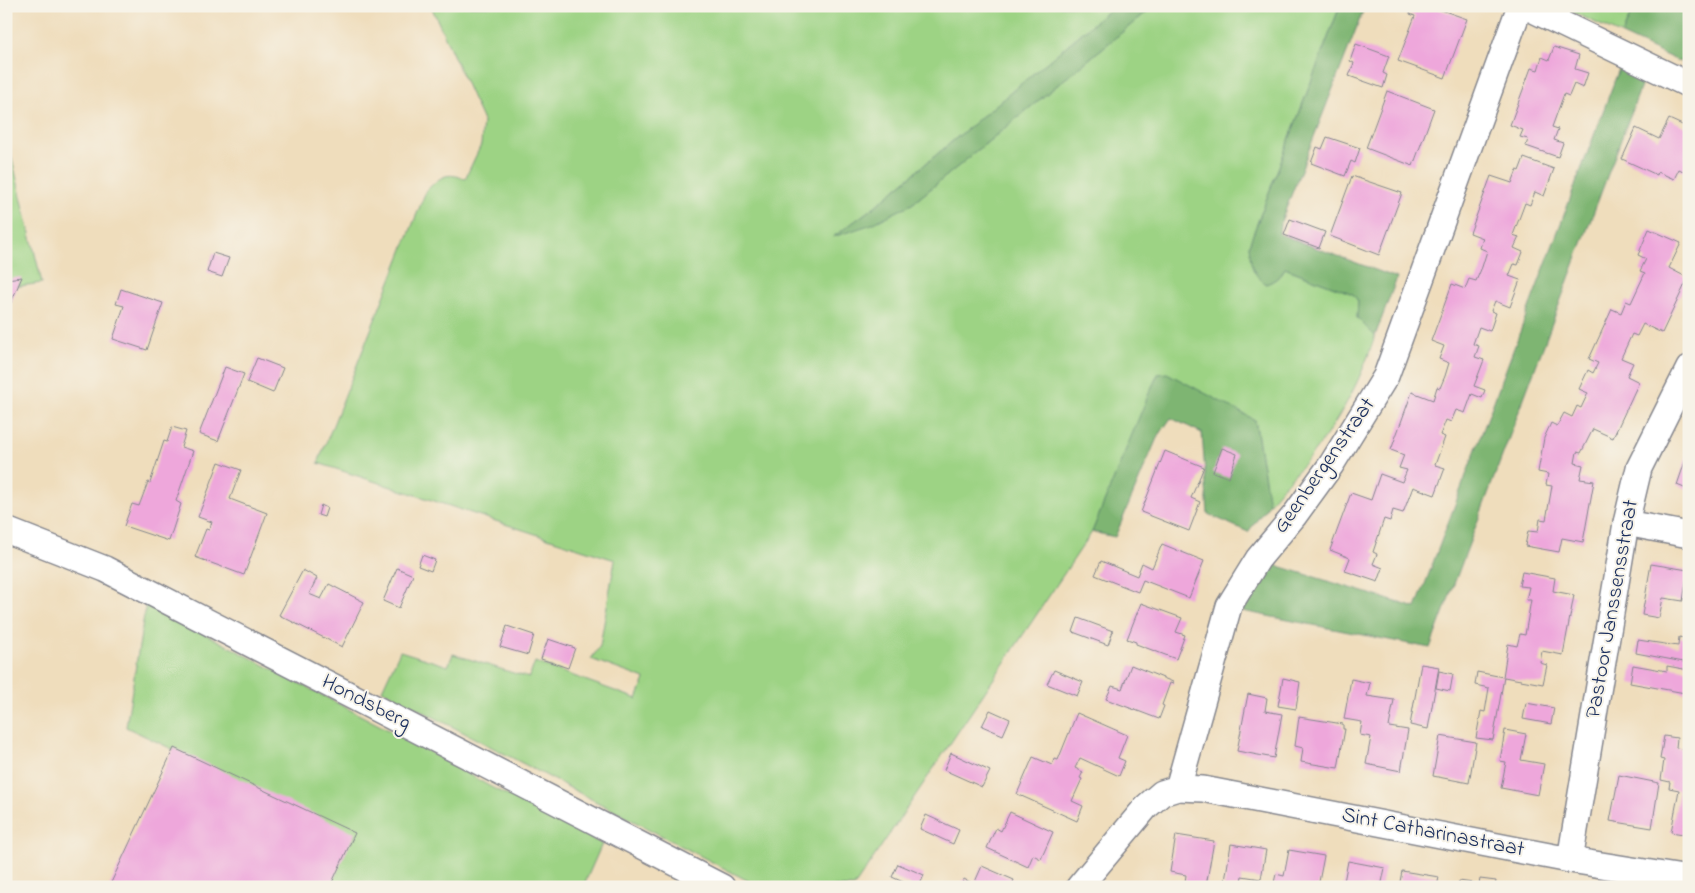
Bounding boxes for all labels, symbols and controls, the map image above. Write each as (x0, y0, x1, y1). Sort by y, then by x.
street label: Geenbergenstraat (1266, 391, 1385, 541)
street label: Pastoor Janssensstraat (1578, 497, 1648, 721)
street label: Hondsberg (315, 667, 416, 740)
street label: Sint Catharinastraat (1339, 800, 1528, 867)

